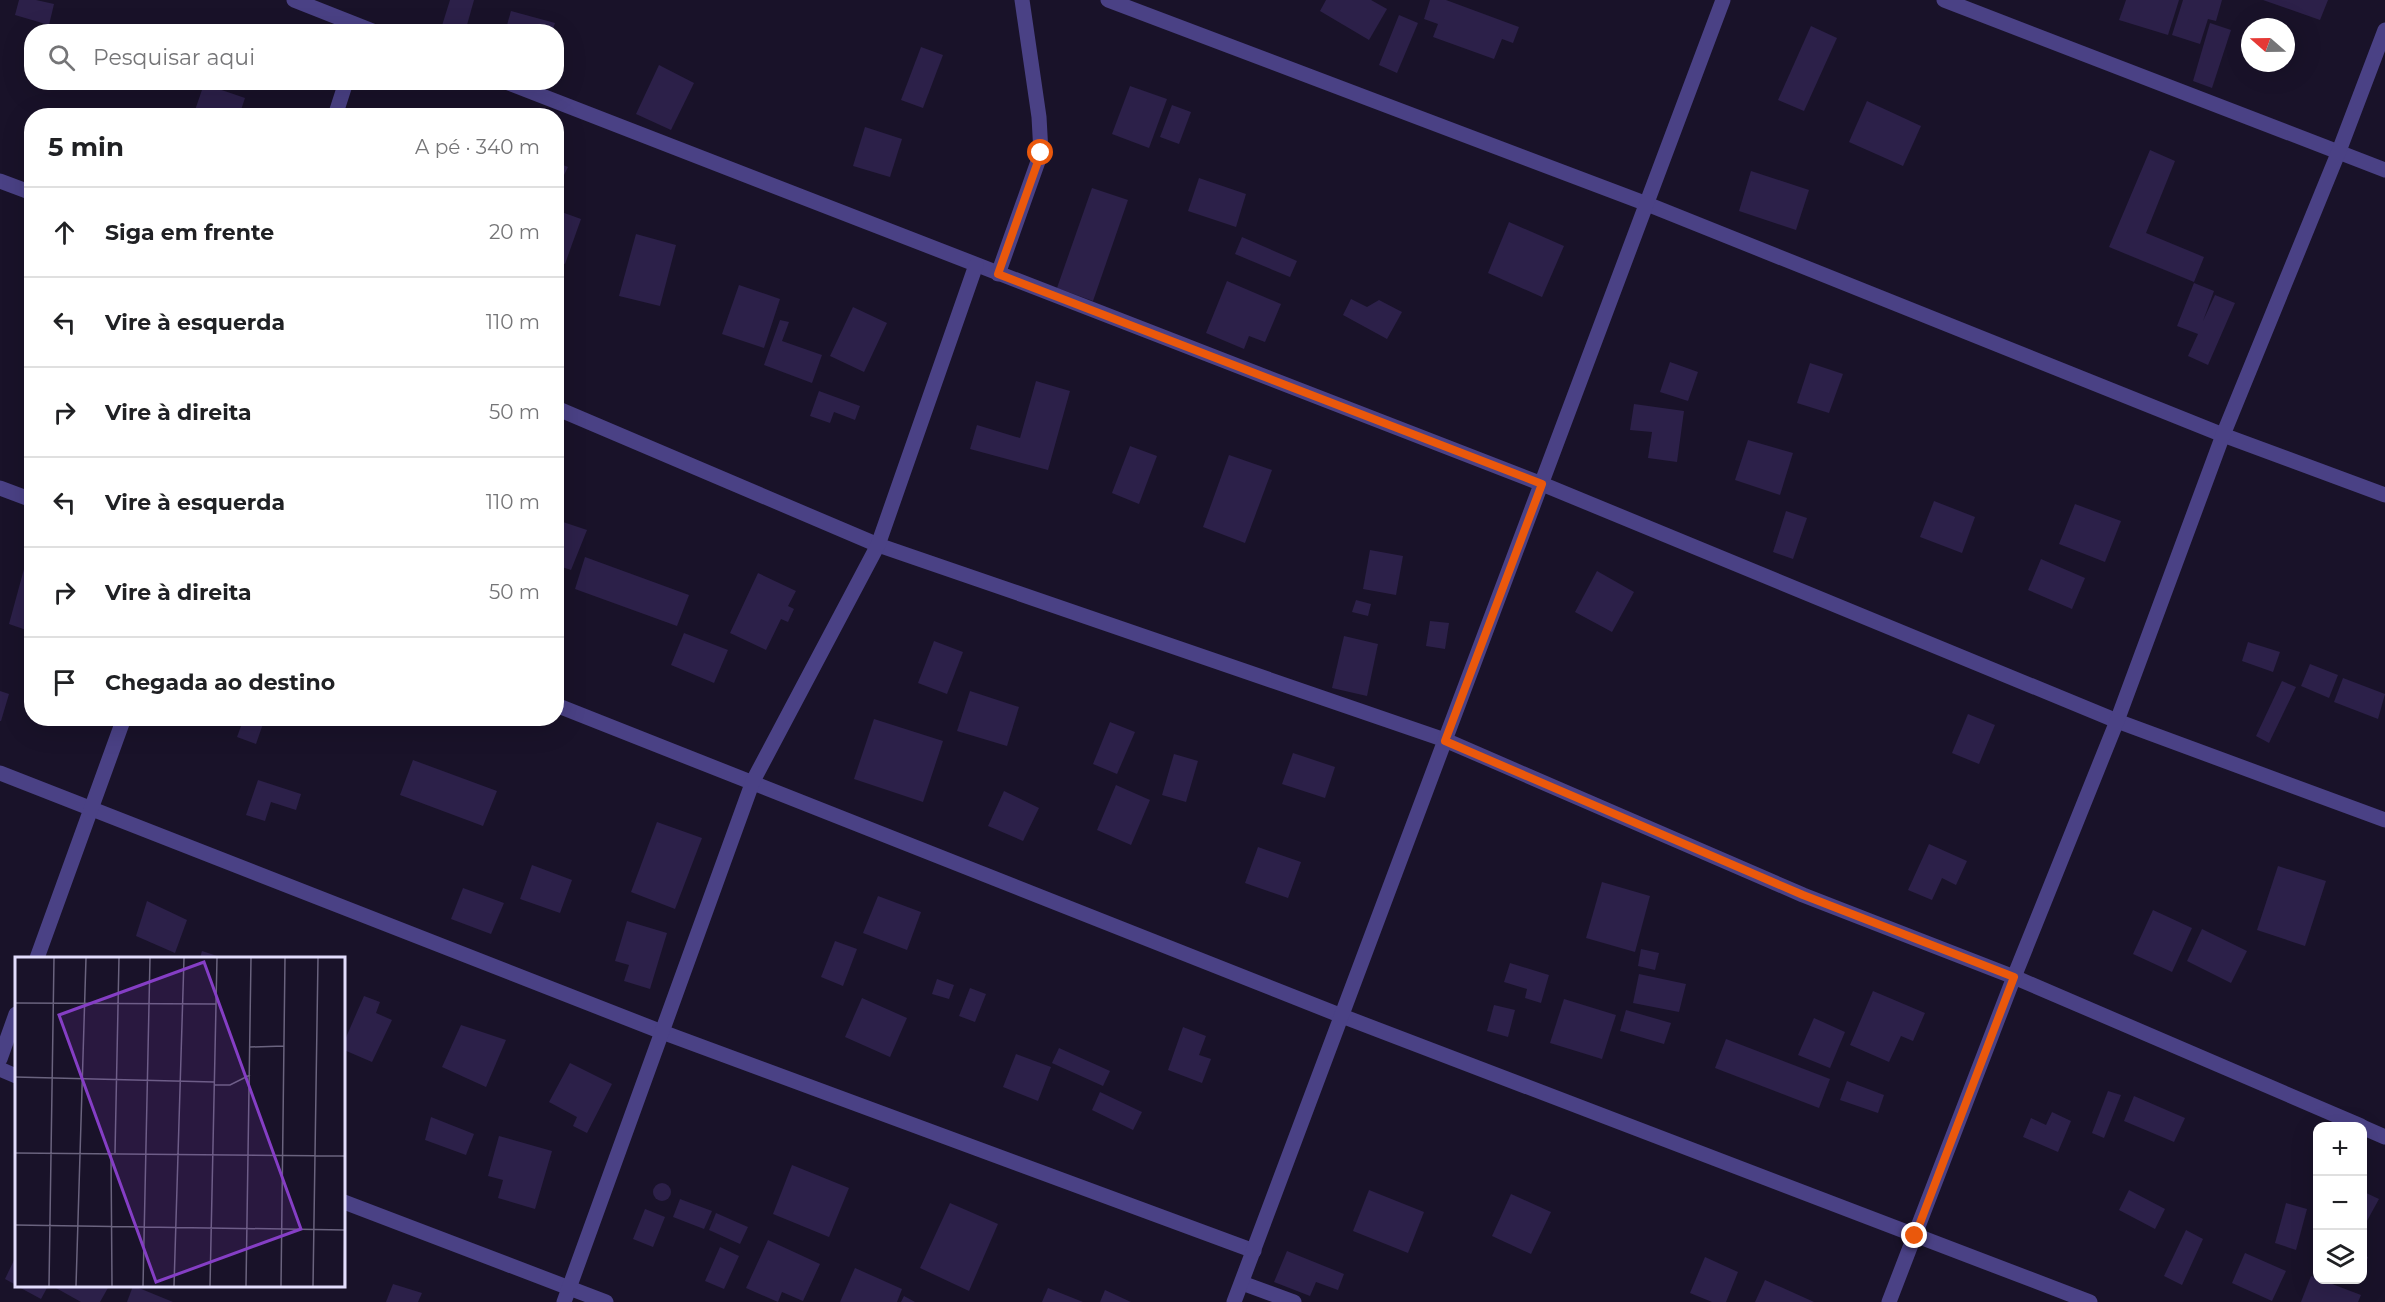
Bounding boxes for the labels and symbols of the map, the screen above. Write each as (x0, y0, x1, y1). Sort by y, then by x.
north arrow (2241, 18, 2295, 72)
route start (1027, 139, 1053, 165)
inset map (15, 957, 345, 1287)
route end (1901, 1222, 1927, 1248)

